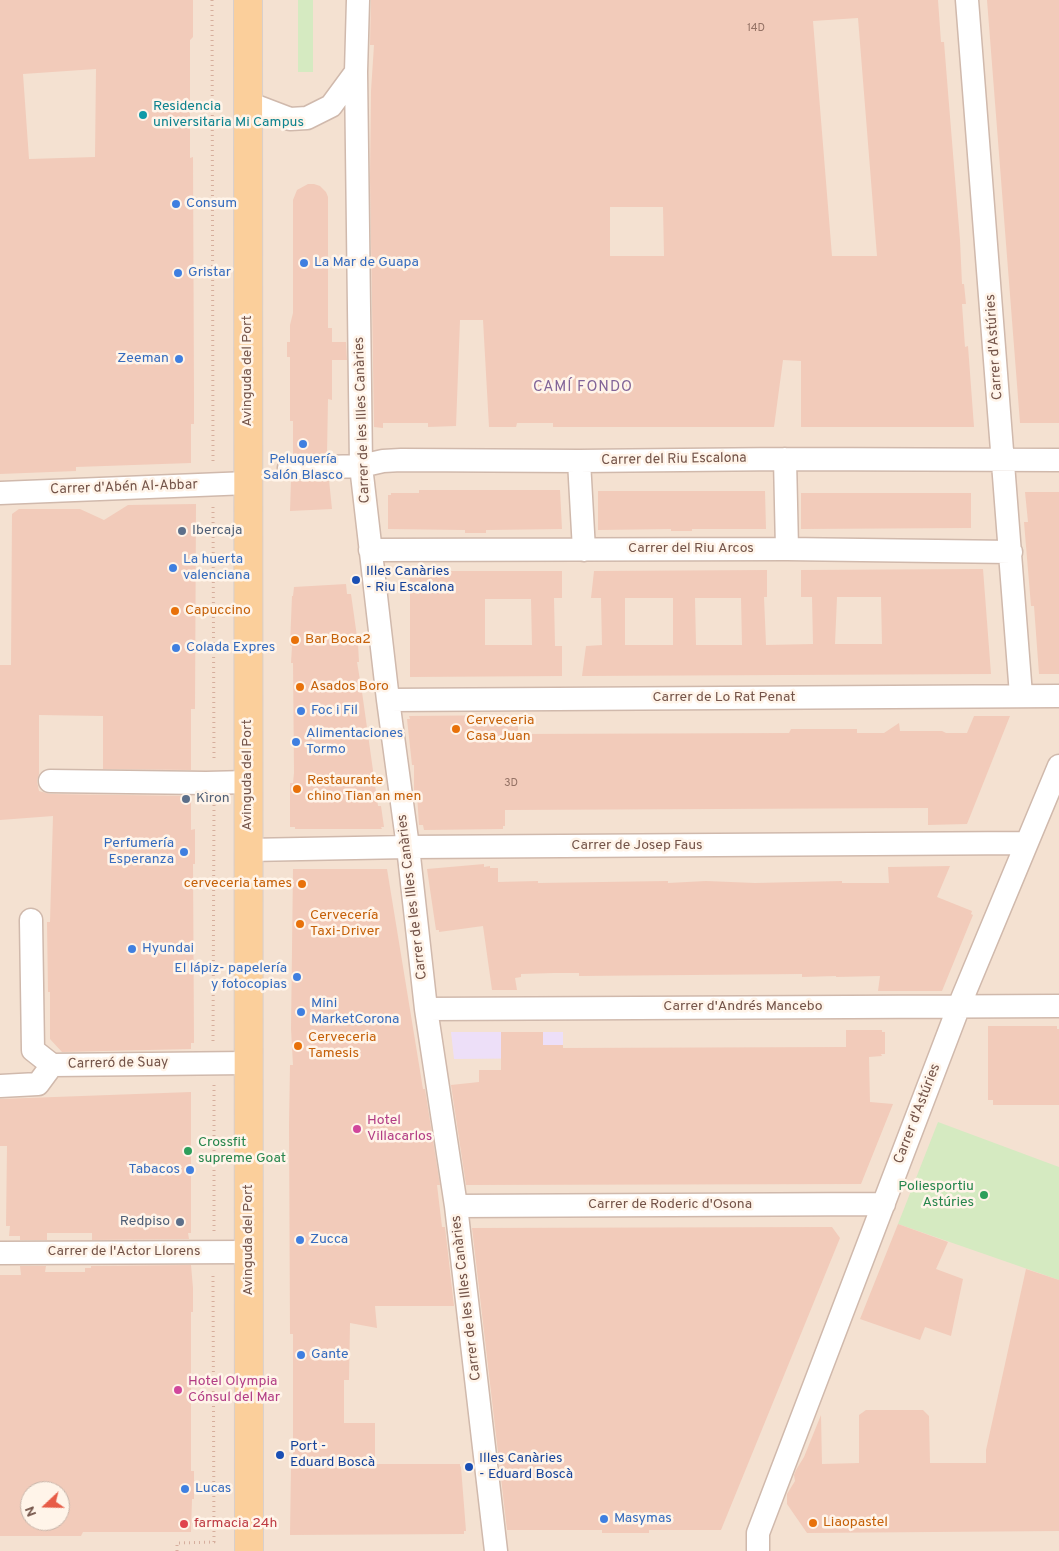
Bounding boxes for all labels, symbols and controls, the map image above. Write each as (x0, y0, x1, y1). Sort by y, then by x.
house number: 14D (747, 22, 765, 36)
place label: Residencia universitaria Mi Campus (153, 99, 304, 132)
marker: Residencia universitaria Mi Campus (137, 109, 149, 121)
place label: Consum (186, 196, 237, 212)
marker: Consum (170, 198, 182, 210)
place label: La Mar de Guapa (314, 255, 419, 271)
marker: La Mar de Guapa (298, 257, 310, 269)
place label: Gristar (188, 265, 231, 281)
marker: Gristar (172, 267, 184, 279)
street label: Carrer d'Astúries (983, 294, 1007, 400)
street label: Avinguda del Port (240, 315, 256, 427)
street label: Carrer de les Illes Canàries (352, 336, 374, 504)
place label: Zeeman (117, 351, 169, 367)
marker: Zeeman (173, 353, 185, 365)
district label: CAMÍ FONDO (532, 379, 634, 397)
marker: Peluquería Salón Blasco (297, 438, 309, 450)
street label: Carrer del Riu Escalona (601, 450, 747, 470)
place label: Peluquería Salón Blasco (263, 452, 343, 484)
street label: Carrer d'Abén Al-Abbar (50, 477, 198, 499)
place label: Ibercaja (192, 523, 242, 539)
marker: Ibercaja (176, 525, 188, 537)
street label: Carrer del Riu Arcos (628, 541, 754, 557)
place label: La huerta valenciana (183, 552, 250, 584)
marker: La huerta valenciana (167, 562, 179, 574)
place label: Illes Canàries - Riu Escalona (366, 564, 454, 596)
marker: Illes Canàries - Riu Escalona (350, 574, 362, 586)
place label: Capuccino (185, 603, 251, 619)
marker: Capuccino (169, 605, 181, 617)
place label: Bar Boca2 (305, 632, 371, 648)
marker: Bar Boca2 (289, 634, 301, 646)
place label: Colada Expres (186, 640, 275, 656)
marker: Colada Expres (170, 642, 182, 654)
place label: Asados Boro (310, 679, 389, 695)
marker: Asados Boro (294, 681, 306, 693)
street label: Carrer de Lo Rat Penat (653, 690, 795, 706)
place label: Foc i Fil (311, 703, 358, 719)
marker: Foc i Fil (295, 705, 307, 717)
place label: Cerveceria Casa Juan (466, 713, 534, 746)
street label: Avinguda del Port (240, 719, 256, 831)
marker: Cerveceria Casa Juan (450, 723, 462, 735)
place label: Alimentaciones Tormo (306, 726, 403, 759)
marker: Alimentaciones Tormo (290, 736, 302, 748)
place label: Restaurante chino Tian an men (307, 773, 421, 806)
house number: 3D (504, 777, 518, 791)
marker: Restaurante chino Tian an men (291, 783, 303, 795)
place label: Kìron (196, 791, 230, 807)
marker: Kìron (180, 793, 192, 805)
street label: Carrer de les Illes Canàries (395, 813, 431, 981)
place label: Perfumería Esperanza (103, 836, 174, 869)
street label: Carrer de Josep Faus (571, 838, 703, 854)
marker: Perfumería Esperanza (178, 846, 190, 858)
place label: cerveceria tames (184, 876, 292, 892)
marker: cerveceria tames (296, 878, 308, 890)
place label: Cervecería Taxi-Driver (310, 908, 380, 940)
marker: Cervecería Taxi-Driver (294, 918, 306, 930)
place label: Hyundai (142, 941, 194, 957)
marker: Hyundai (126, 943, 138, 955)
place label: El lápiz- papelería y fotocopias (174, 961, 287, 994)
marker: El lápiz- papelería y fotocopias (291, 971, 303, 983)
place label: Mini MarketCorona (311, 996, 399, 1028)
street label: Carrer d'Andrés Mancebo (663, 999, 823, 1015)
marker: Mini MarketCorona (295, 1006, 307, 1018)
place label: Cerveceria Tamesis (308, 1030, 376, 1062)
marker: Cerveceria Tamesis (292, 1040, 304, 1052)
street label: Carreró de Suay (67, 1055, 169, 1073)
street label: Carrer d'Astúries (891, 1062, 945, 1166)
place label: Hotel Villacarlos (367, 1113, 432, 1146)
marker: Hotel Villacarlos (351, 1123, 363, 1135)
place label: Crossfit supreme Goat (198, 1135, 286, 1168)
marker: Crossfit supreme Goat (182, 1145, 194, 1157)
place label: Tabacos (128, 1162, 180, 1178)
marker: Tabacos (184, 1164, 196, 1176)
place label: Poliesportiu Astúries (898, 1179, 974, 1212)
street label: Avinguda del Port (241, 1184, 257, 1296)
marker: Poliesportiu Astúries (978, 1189, 990, 1201)
street label: Carrer de Roderic d'Osona (588, 1197, 752, 1213)
place label: Redpiso (120, 1214, 170, 1230)
street label: Carrer de les Illes Canàries (449, 1214, 485, 1382)
marker: Redpiso (174, 1216, 186, 1228)
place label: Zucca (310, 1232, 348, 1248)
marker: Zucca (294, 1234, 306, 1246)
street label: Carrer de l'Actor Llorens (47, 1244, 201, 1260)
place label: Gante (311, 1347, 349, 1363)
marker: Gante (295, 1349, 307, 1361)
place label: Hotel Olympia Cónsul del Mar (188, 1374, 280, 1406)
marker: Hotel Olympia Cónsul del Mar (172, 1384, 184, 1396)
place label: Port - Eduard Boscà (290, 1439, 375, 1471)
marker: Port - Eduard Boscà (274, 1449, 286, 1461)
place label: Illes Canàries - Eduard Boscà (479, 1451, 573, 1484)
marker: Illes Canàries - Eduard Boscà (463, 1461, 475, 1473)
north arrow (20, 1481, 70, 1531)
place label: Lucas (195, 1481, 231, 1497)
marker: Lucas (179, 1483, 191, 1495)
text: N (22, 1503, 41, 1519)
place label: Masymas (614, 1511, 672, 1527)
marker: Masymas (598, 1513, 610, 1525)
place label: Liaopastel (823, 1515, 888, 1531)
place label: farmacia 24h (194, 1516, 277, 1532)
marker: Liaopastel (807, 1517, 819, 1529)
marker: farmacia 24h (178, 1518, 190, 1530)

